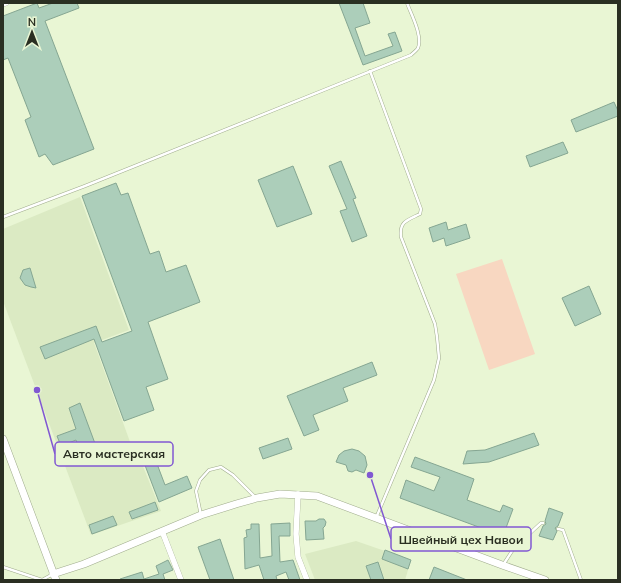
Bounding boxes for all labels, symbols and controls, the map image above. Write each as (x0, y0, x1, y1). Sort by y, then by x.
north arrow (12, 12, 52, 52)
text: N (28, 15, 36, 29)
callout: Авто мастерская (55, 442, 173, 466)
text: Авто мастерская (63, 446, 165, 461)
callout: Швейный цех Навои (391, 527, 531, 551)
text: Швейный цех Навои (399, 532, 523, 547)

